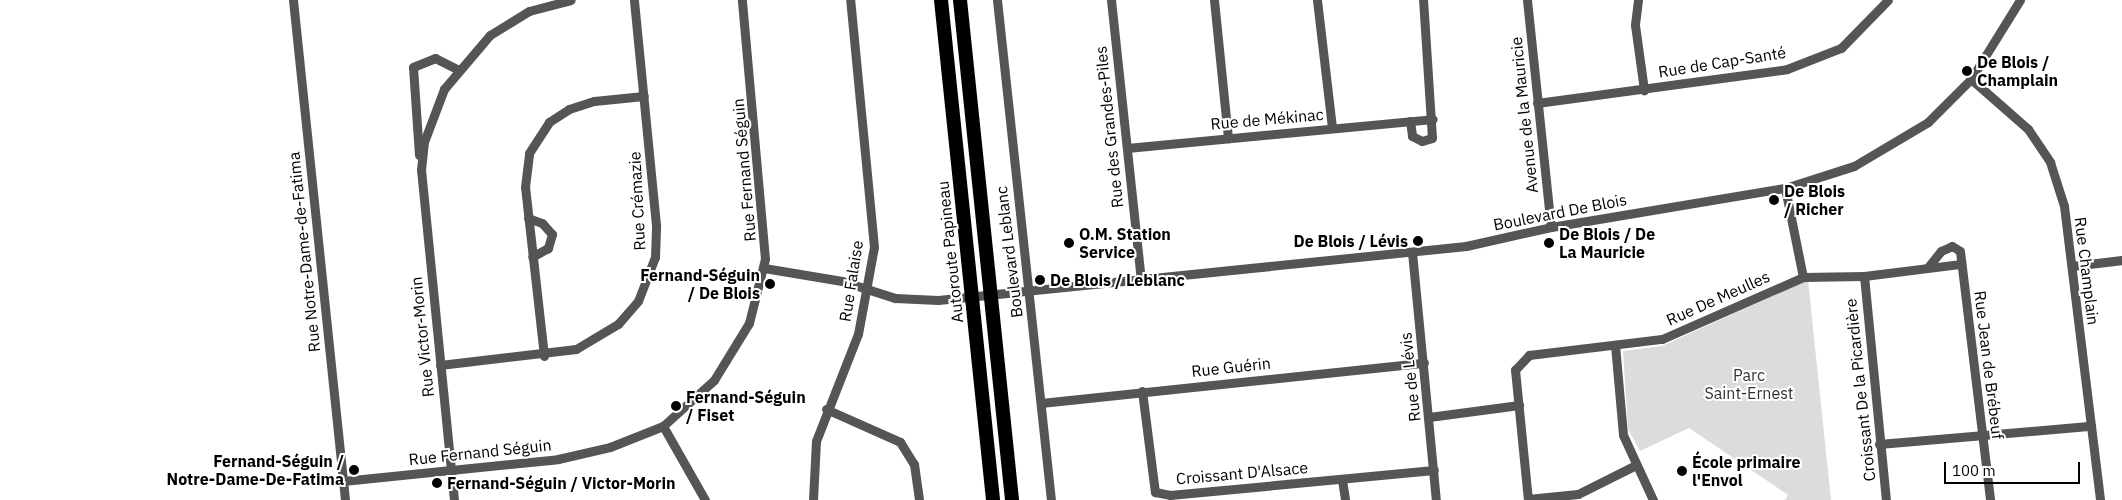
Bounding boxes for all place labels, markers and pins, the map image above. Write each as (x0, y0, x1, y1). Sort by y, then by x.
place label: De Blois / Champlain (1977, 52, 2058, 90)
marker: De Blois / Champlain (1961, 65, 1973, 77)
place label: De Blois / Richer (1784, 181, 1845, 219)
marker: De Blois / Richer (1768, 194, 1780, 206)
place label: O.M. Station Service (1079, 224, 1171, 262)
place label: De Blois / De La Mauricie (1559, 224, 1655, 262)
place label: De Blois / Lévis (1294, 231, 1408, 251)
marker: De Blois / Lévis (1412, 235, 1424, 247)
marker: O.M. Station Service (1063, 237, 1075, 249)
marker: De Blois / De La Mauricie (1543, 237, 1555, 249)
place label: Fernand-Séguin / De Blois (640, 265, 760, 303)
place label: De Blois / Leblanc (1050, 270, 1185, 290)
marker: De Blois / Leblanc (1034, 274, 1046, 286)
marker: Fernand-Séguin / De Blois (764, 278, 776, 290)
place label: Fernand-Séguin / Fiset (686, 387, 806, 425)
marker: Fernand-Séguin / Fiset (670, 400, 682, 412)
place label: Fernand-Séguin / Notre-Dame-De-Fatima (167, 451, 344, 489)
place label: École primaire l'Envol (1692, 452, 1801, 490)
marker: Fernand-Séguin / Notre-Dame-De-Fatima (348, 464, 360, 476)
marker: École primaire l'Envol (1676, 465, 1688, 477)
place label: Fernand-Séguin / Victor-Morin (447, 473, 676, 493)
marker: Fernand-Séguin / Victor-Morin (431, 477, 443, 489)

